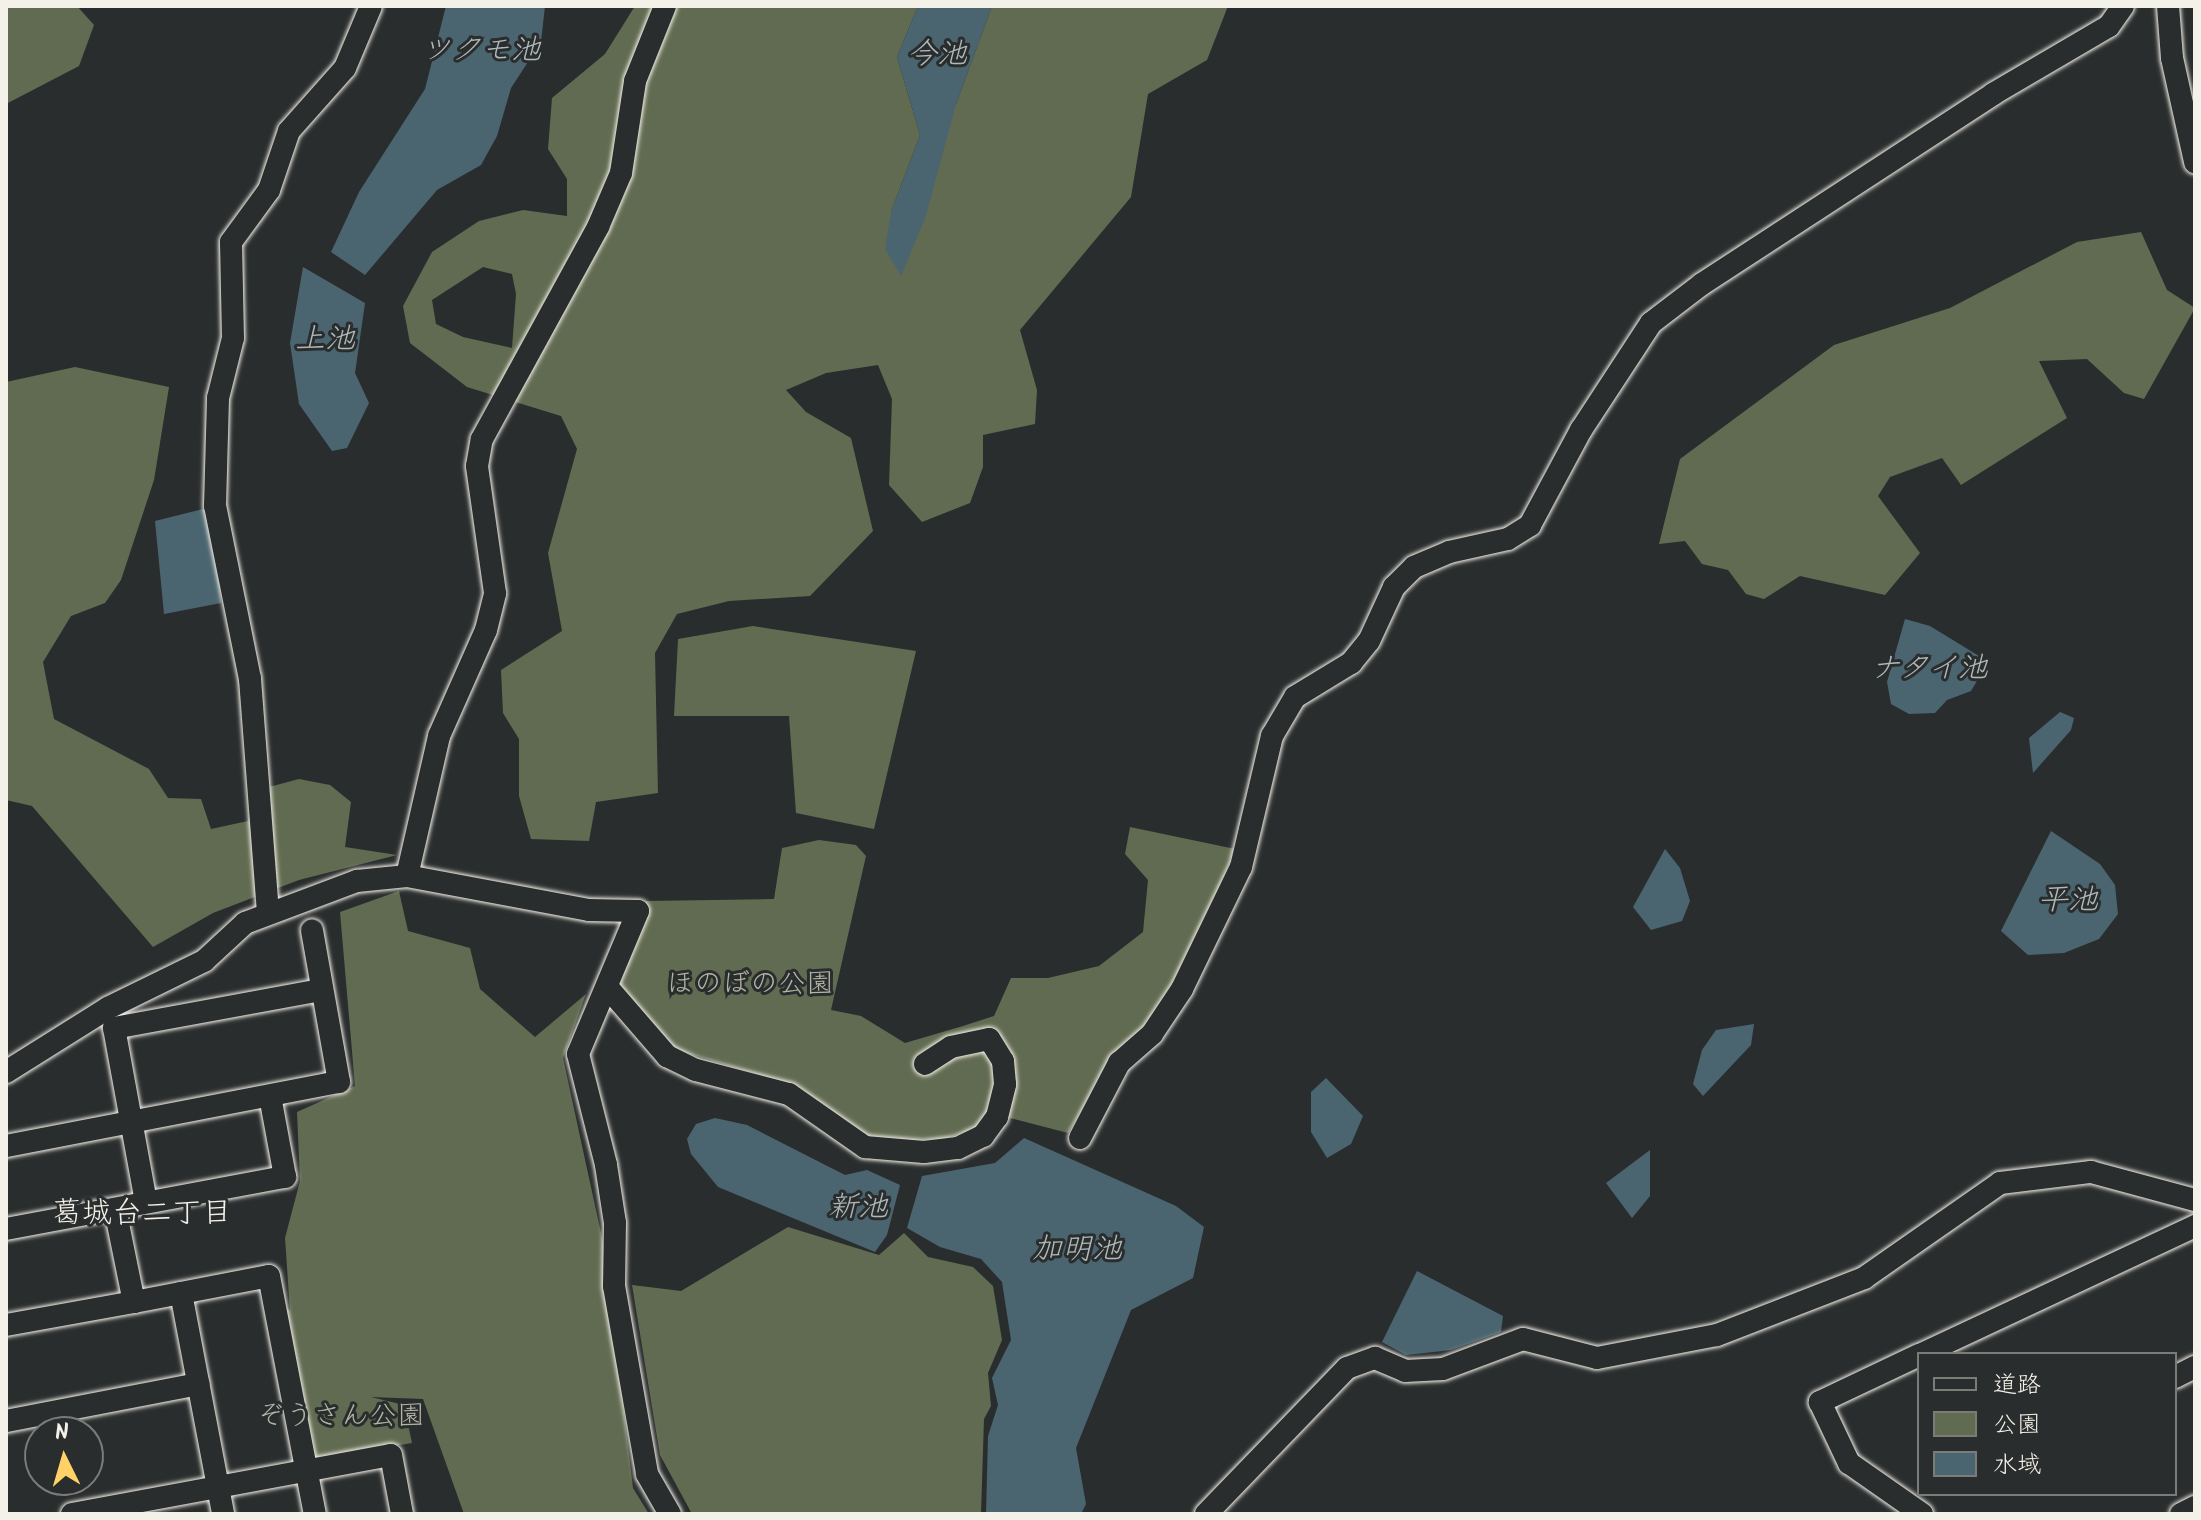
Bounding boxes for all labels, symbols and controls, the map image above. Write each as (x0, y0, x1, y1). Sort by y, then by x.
water label: ツクモ池 (421, 33, 541, 69)
water label: 今池 (907, 37, 967, 73)
water label: 上池 (295, 322, 355, 358)
water label: ナタイ池 (1869, 651, 1989, 687)
water label: 平池 (2038, 883, 2098, 919)
park label: ほのぼの公園 (666, 968, 834, 1002)
water label: 新池 (828, 1190, 888, 1226)
district label: 葛城台二丁目 (52, 1196, 232, 1232)
water label: 加明池 (1032, 1232, 1122, 1268)
legend (1917, 1352, 2177, 1496)
text: 道路 (1993, 1366, 2041, 1405)
park label: ぞうさん公園 (257, 1400, 425, 1434)
text: 公園 (1993, 1406, 2041, 1445)
north arrow (24, 1416, 104, 1496)
text: N (54, 1416, 70, 1452)
text: 水域 (1993, 1446, 2041, 1485)

